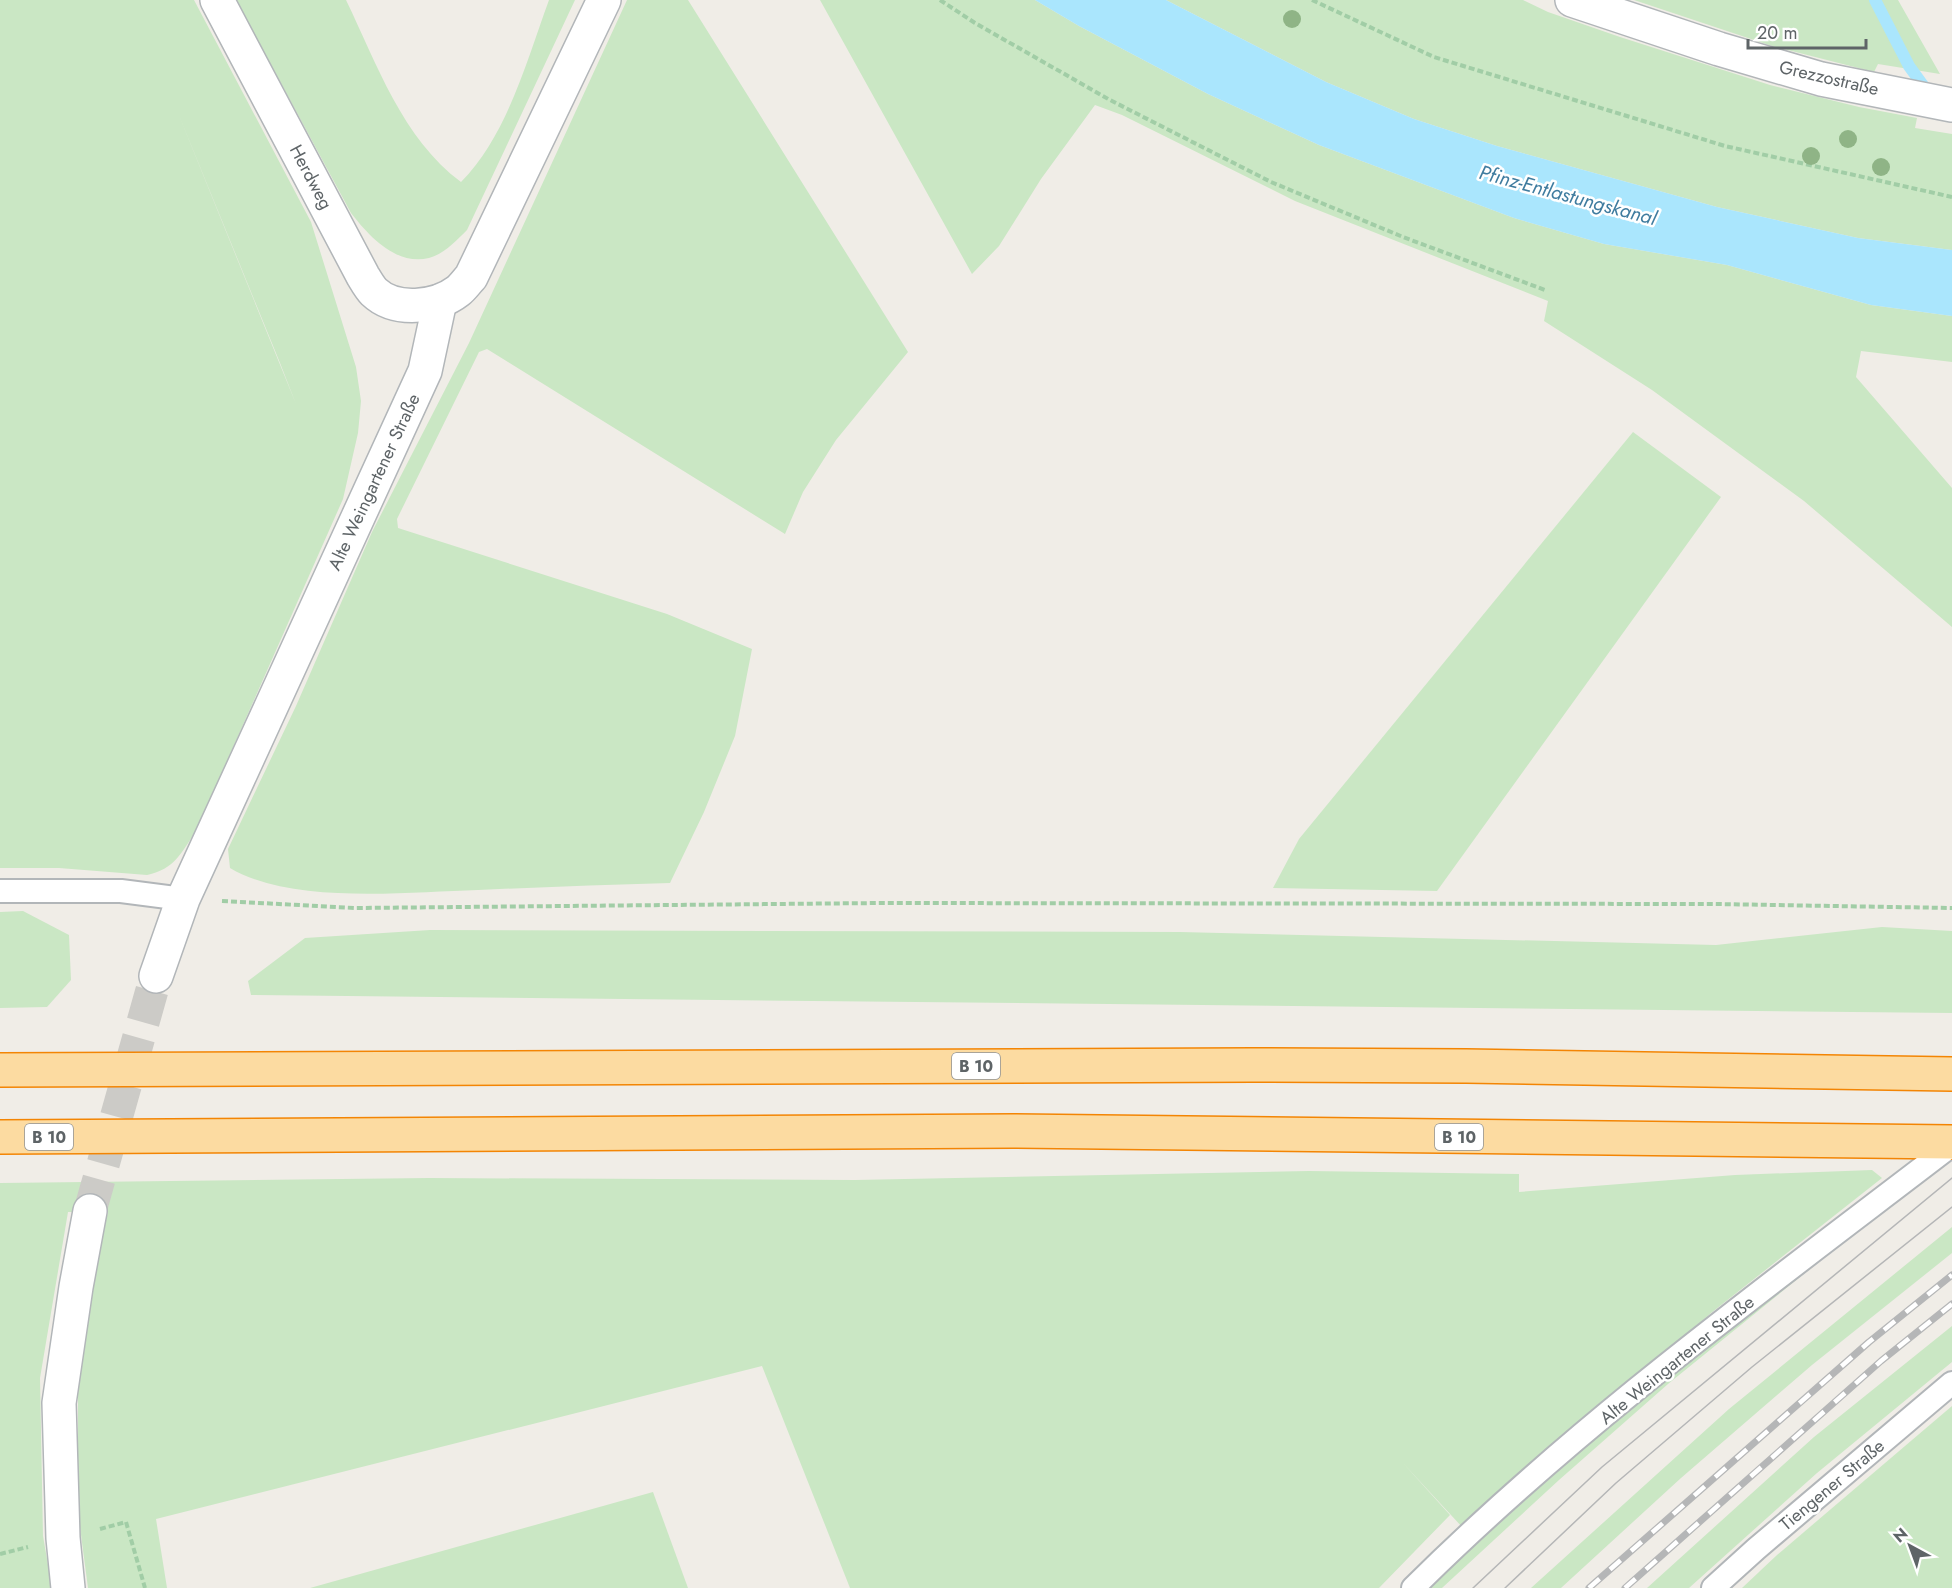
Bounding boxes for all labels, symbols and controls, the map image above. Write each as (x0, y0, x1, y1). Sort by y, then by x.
scale bar (1748, 12, 1866, 50)
text: 20 m (1757, 20, 1797, 46)
street label: Grezzostraße (1777, 54, 1881, 102)
street label: Herdweg (283, 140, 339, 214)
water label: Pfinz-Entlastungskanal (1476, 158, 1661, 234)
street label: Alte Weingartener Straße (322, 389, 426, 575)
road number: B 10 (952, 1053, 1000, 1079)
road number: B 10 (25, 1124, 73, 1150)
road number: B 10 (1435, 1124, 1483, 1150)
street label: Alte Weingartener Straße (1594, 1289, 1760, 1431)
street label: Tiengener Straße (1774, 1433, 1890, 1537)
north arrow (1880, 1516, 1940, 1576)
text: N (1888, 1522, 1913, 1548)

